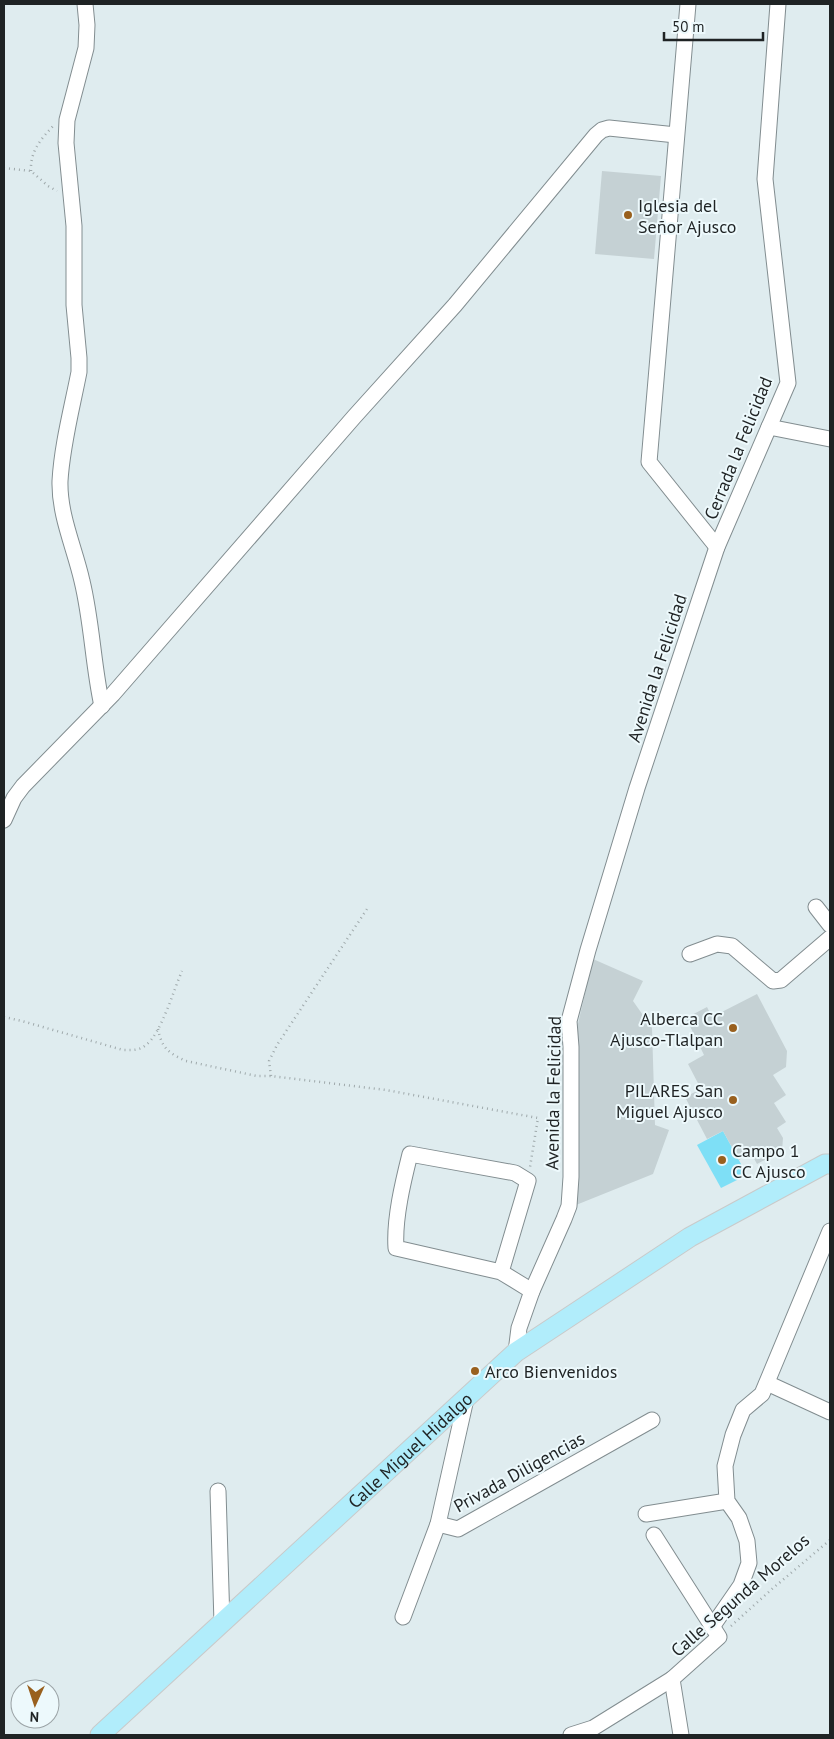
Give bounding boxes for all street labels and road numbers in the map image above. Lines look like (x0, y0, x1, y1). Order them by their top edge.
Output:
street label: Cerrada la Felicidad (699, 373, 777, 523)
street label: Avenida la Felicidad (622, 591, 692, 745)
street label: Avenida la Felicidad (540, 1016, 566, 1170)
street label: Calle Miguel Hidalgo (343, 1387, 477, 1513)
street label: Privada Diligencias (449, 1427, 589, 1517)
street label: Calle Segunda Morelos (666, 1529, 814, 1661)

